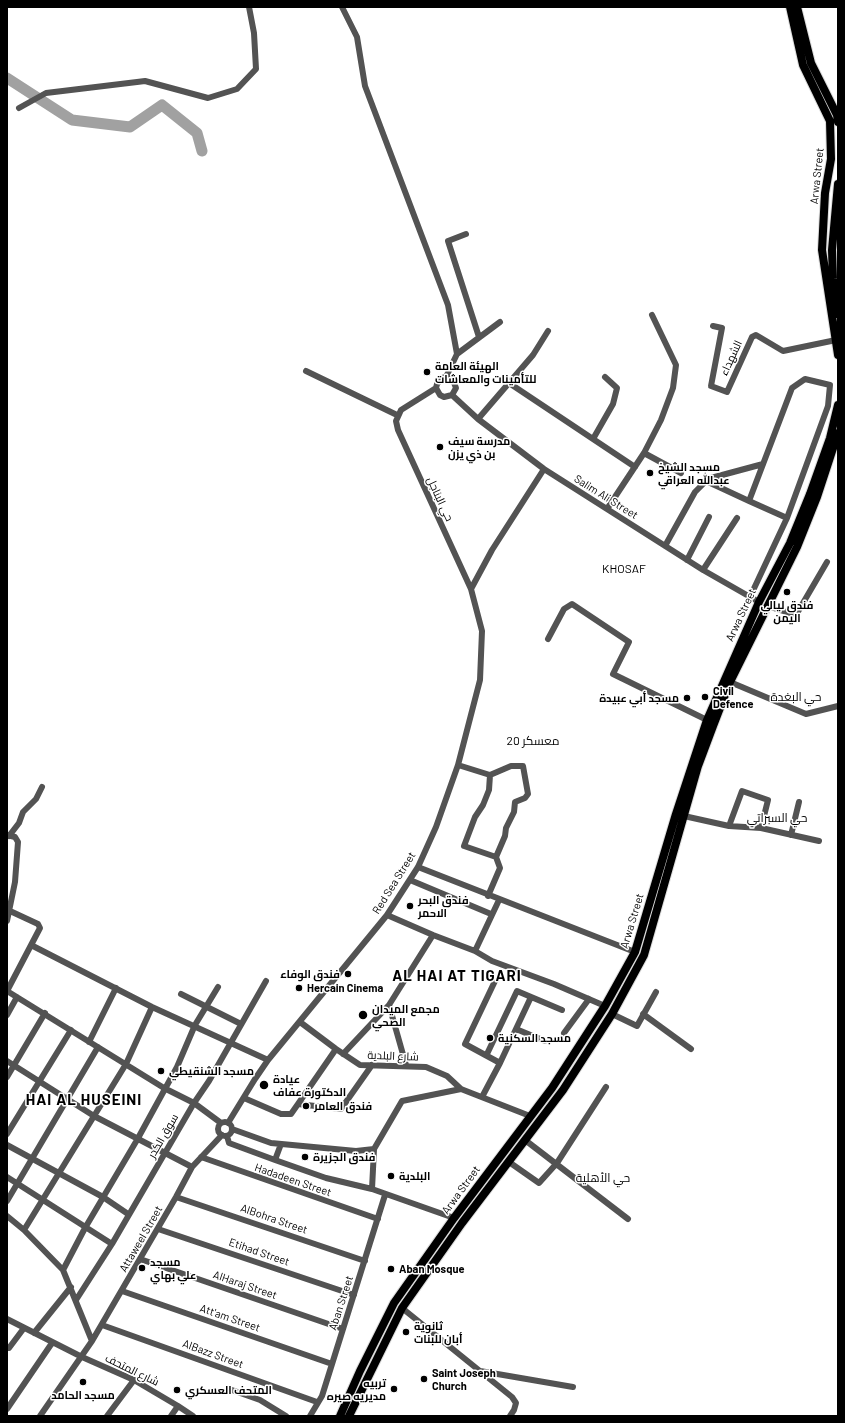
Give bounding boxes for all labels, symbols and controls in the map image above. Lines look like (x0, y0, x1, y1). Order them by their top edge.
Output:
street label: Arwa Street (807, 147, 827, 205)
street label: الشهداء (717, 338, 745, 378)
place label: الهيئة العامة للتأمينات والمعاشات (435, 359, 536, 385)
marker: الهيئة العامة للتأمينات والمعاشات (422, 367, 432, 377)
place label: مدرسة سيف بن ذي يزن (448, 434, 510, 460)
marker: مدرسة سيف بن ذي يزن (435, 442, 445, 452)
place label: مسجد الشيخ عبدالله العراقي (658, 460, 730, 486)
marker: مسجد الشيخ عبدالله العراقي (645, 468, 655, 478)
street label: Salim Ali Street (572, 472, 640, 522)
street label: حي البناجل (424, 475, 456, 523)
district label: KHOSAF (599, 562, 649, 576)
street label: Arwa Street (723, 587, 759, 643)
marker: فندق ليالي اليمن (782, 587, 792, 597)
place label: فندق ليالي اليمن (761, 598, 813, 624)
place label: Civil Defence (713, 684, 753, 710)
district label: حي البغدة (771, 690, 821, 704)
place label: مسجد أبي عبيدة (599, 691, 679, 705)
marker: Civil Defence (700, 692, 710, 702)
marker: مسجد أبي عبيدة (682, 693, 692, 703)
district label: معسكر 20 (507, 734, 559, 748)
district label: حي السبراتي (747, 811, 807, 825)
street label: Red Sea Street (370, 849, 418, 917)
street label: Arwa Street (617, 892, 647, 950)
place label: فندق البحر الاحمر (418, 893, 469, 919)
marker: فندق البحر الاحمر (405, 901, 415, 911)
place label: فندق الوفاء (280, 967, 340, 981)
district label: AL HAI AT TIGARI (392, 967, 522, 985)
marker: فندق الوفاء (343, 969, 353, 979)
place label: Hercain Cinema (307, 981, 383, 995)
marker: Hercain Cinema (294, 983, 304, 993)
place label: مجمع الميدان الصحي (372, 1002, 440, 1028)
marker: مجمع الميدان الصحي (357, 1009, 369, 1021)
place label: مسجد السكنية (498, 1031, 571, 1045)
marker: مسجد السكنية (485, 1033, 495, 1043)
street label: شارع البلدية (367, 1049, 419, 1063)
place label: مسجد الشنقيطي (169, 1064, 254, 1078)
marker: مسجد الشنقيطي (156, 1066, 166, 1076)
place label: عيادة الدكتورة عفاف (273, 1072, 346, 1098)
marker: عيادة الدكتورة عفاف (258, 1079, 270, 1091)
district label: HAI AL HUSEINI (26, 1091, 142, 1109)
place label: فندق العامر (314, 1099, 372, 1113)
marker: فندق العامر (301, 1101, 311, 1111)
street label: سوق الكدر (145, 1111, 181, 1161)
place label: فندق الجزيرة (313, 1150, 375, 1164)
marker: فندق الجزيرة (300, 1152, 310, 1162)
street label: Hadadeen Street (253, 1161, 333, 1199)
street label: Arwa Street (439, 1163, 483, 1217)
place label: البلدية (399, 1169, 430, 1183)
marker: البلدية (386, 1171, 396, 1181)
district label: حي الأهلية (576, 1171, 630, 1185)
street label: AlBohra Street (239, 1201, 309, 1237)
street label: Attaweel Street (117, 1204, 165, 1274)
street label: Etihad Street (227, 1235, 291, 1269)
place label: مسجد علي بهاي (150, 1255, 196, 1281)
place label: Aban Mosque (399, 1262, 464, 1276)
marker: مسجد علي بهاي (137, 1263, 147, 1273)
marker: Aban Mosque (386, 1264, 396, 1274)
street label: AlHaraj Street (211, 1268, 279, 1302)
street label: Aban Street (326, 1274, 356, 1332)
street label: Att'am Street (198, 1302, 262, 1334)
place label: ثانوية أبان للبنات (414, 1319, 462, 1345)
marker: ثانوية أبان للبنات (401, 1327, 411, 1337)
street label: AlBazz Street (181, 1337, 245, 1371)
street label: شارع المتحف (103, 1351, 161, 1389)
place label: Saint Joseph Church (432, 1366, 496, 1392)
marker: Saint Joseph Church (419, 1374, 429, 1384)
place label: تربيه مديريه صيره (327, 1376, 386, 1402)
marker: مسجد الحامد (78, 1377, 88, 1387)
place label: المتحف العسكري (185, 1383, 272, 1397)
marker: تربيه مديريه صيره (389, 1384, 399, 1394)
marker: المتحف العسكري (172, 1385, 182, 1395)
place label: مسجد الحامد (51, 1388, 115, 1402)

